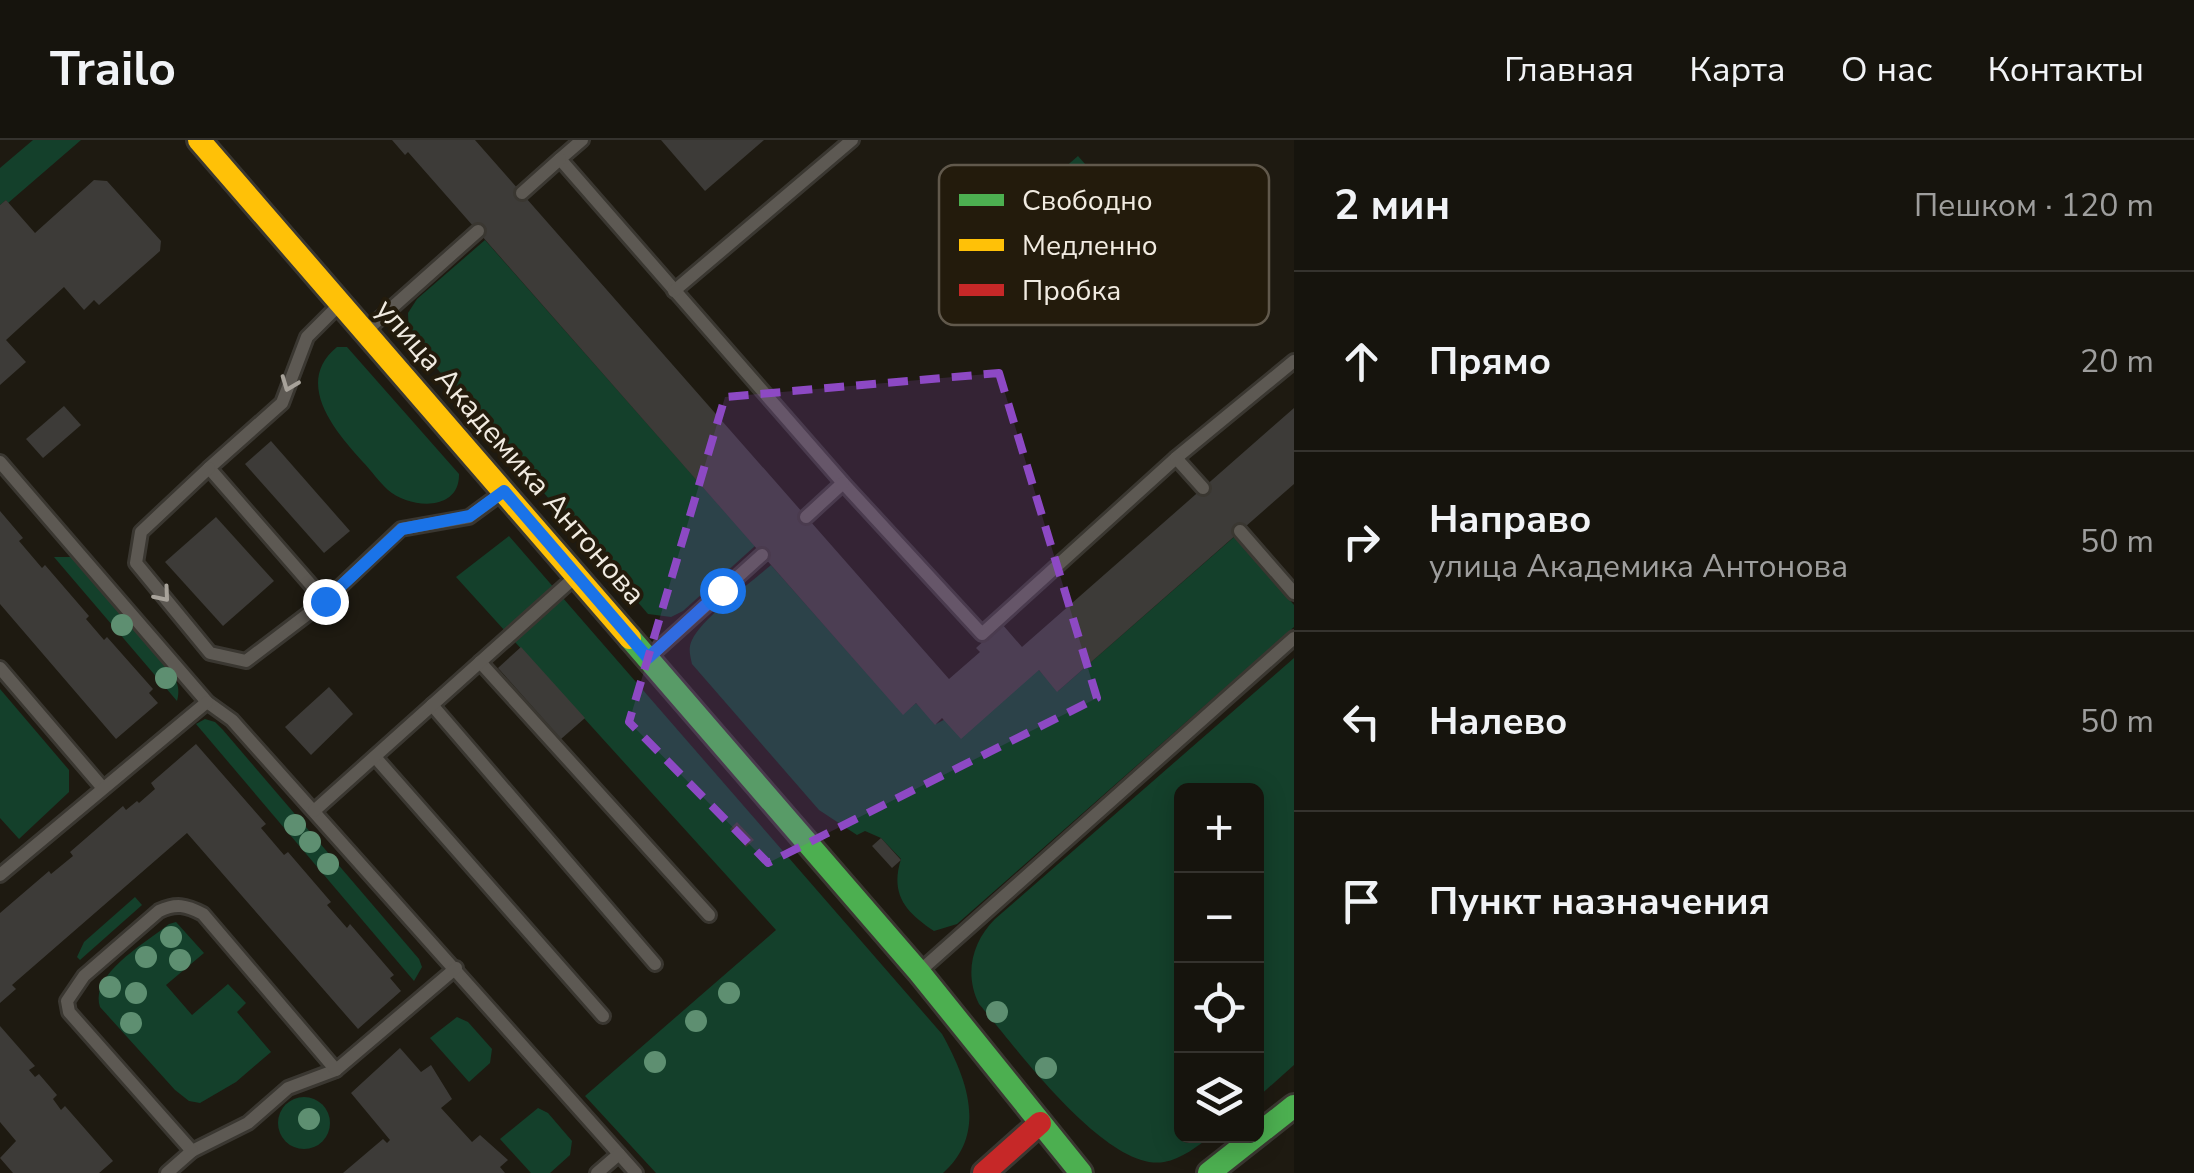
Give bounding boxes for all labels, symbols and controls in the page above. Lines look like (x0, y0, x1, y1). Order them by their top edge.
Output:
text: Trailo (50, 36, 176, 102)
text: Главная (1504, 46, 1634, 93)
text: Карта (1689, 46, 1786, 93)
text: О нас (1841, 46, 1933, 93)
text: Контакты (1988, 46, 2144, 93)
legend (939, 165, 1269, 325)
text: 2 мин (1334, 177, 1450, 234)
text: Свободно (1022, 182, 1153, 220)
text: Пешком · 120 m (1914, 184, 2154, 227)
text: Медленно (1022, 227, 1158, 265)
text: Пробка (1022, 272, 1121, 310)
street label: улица Академика Антонова (366, 290, 654, 614)
icon: ahead (1334, 334, 1389, 389)
text: Прямо (1429, 336, 1551, 387)
text: 20 m (2080, 340, 2154, 383)
one-way arrow (281, 374, 301, 391)
text: Направо (1429, 494, 1591, 545)
icon: right (1334, 514, 1389, 569)
text: 50 m (2080, 520, 2154, 563)
text: улица Академика Антонова (1429, 545, 1848, 588)
route start (700, 568, 746, 614)
route end (303, 579, 349, 625)
one-way arrow (151, 584, 169, 602)
icon: left (1334, 694, 1389, 749)
text: Налево (1429, 696, 1568, 747)
text: 50 m (2080, 700, 2154, 743)
map controls (1174, 783, 1264, 1143)
button: + (1174, 783, 1264, 873)
button: − (1174, 873, 1264, 963)
icon: arrive (1334, 874, 1389, 929)
text: Пункт назначения (1429, 876, 1770, 927)
button: locate (1174, 963, 1264, 1053)
button: layers (1174, 1053, 1264, 1143)

